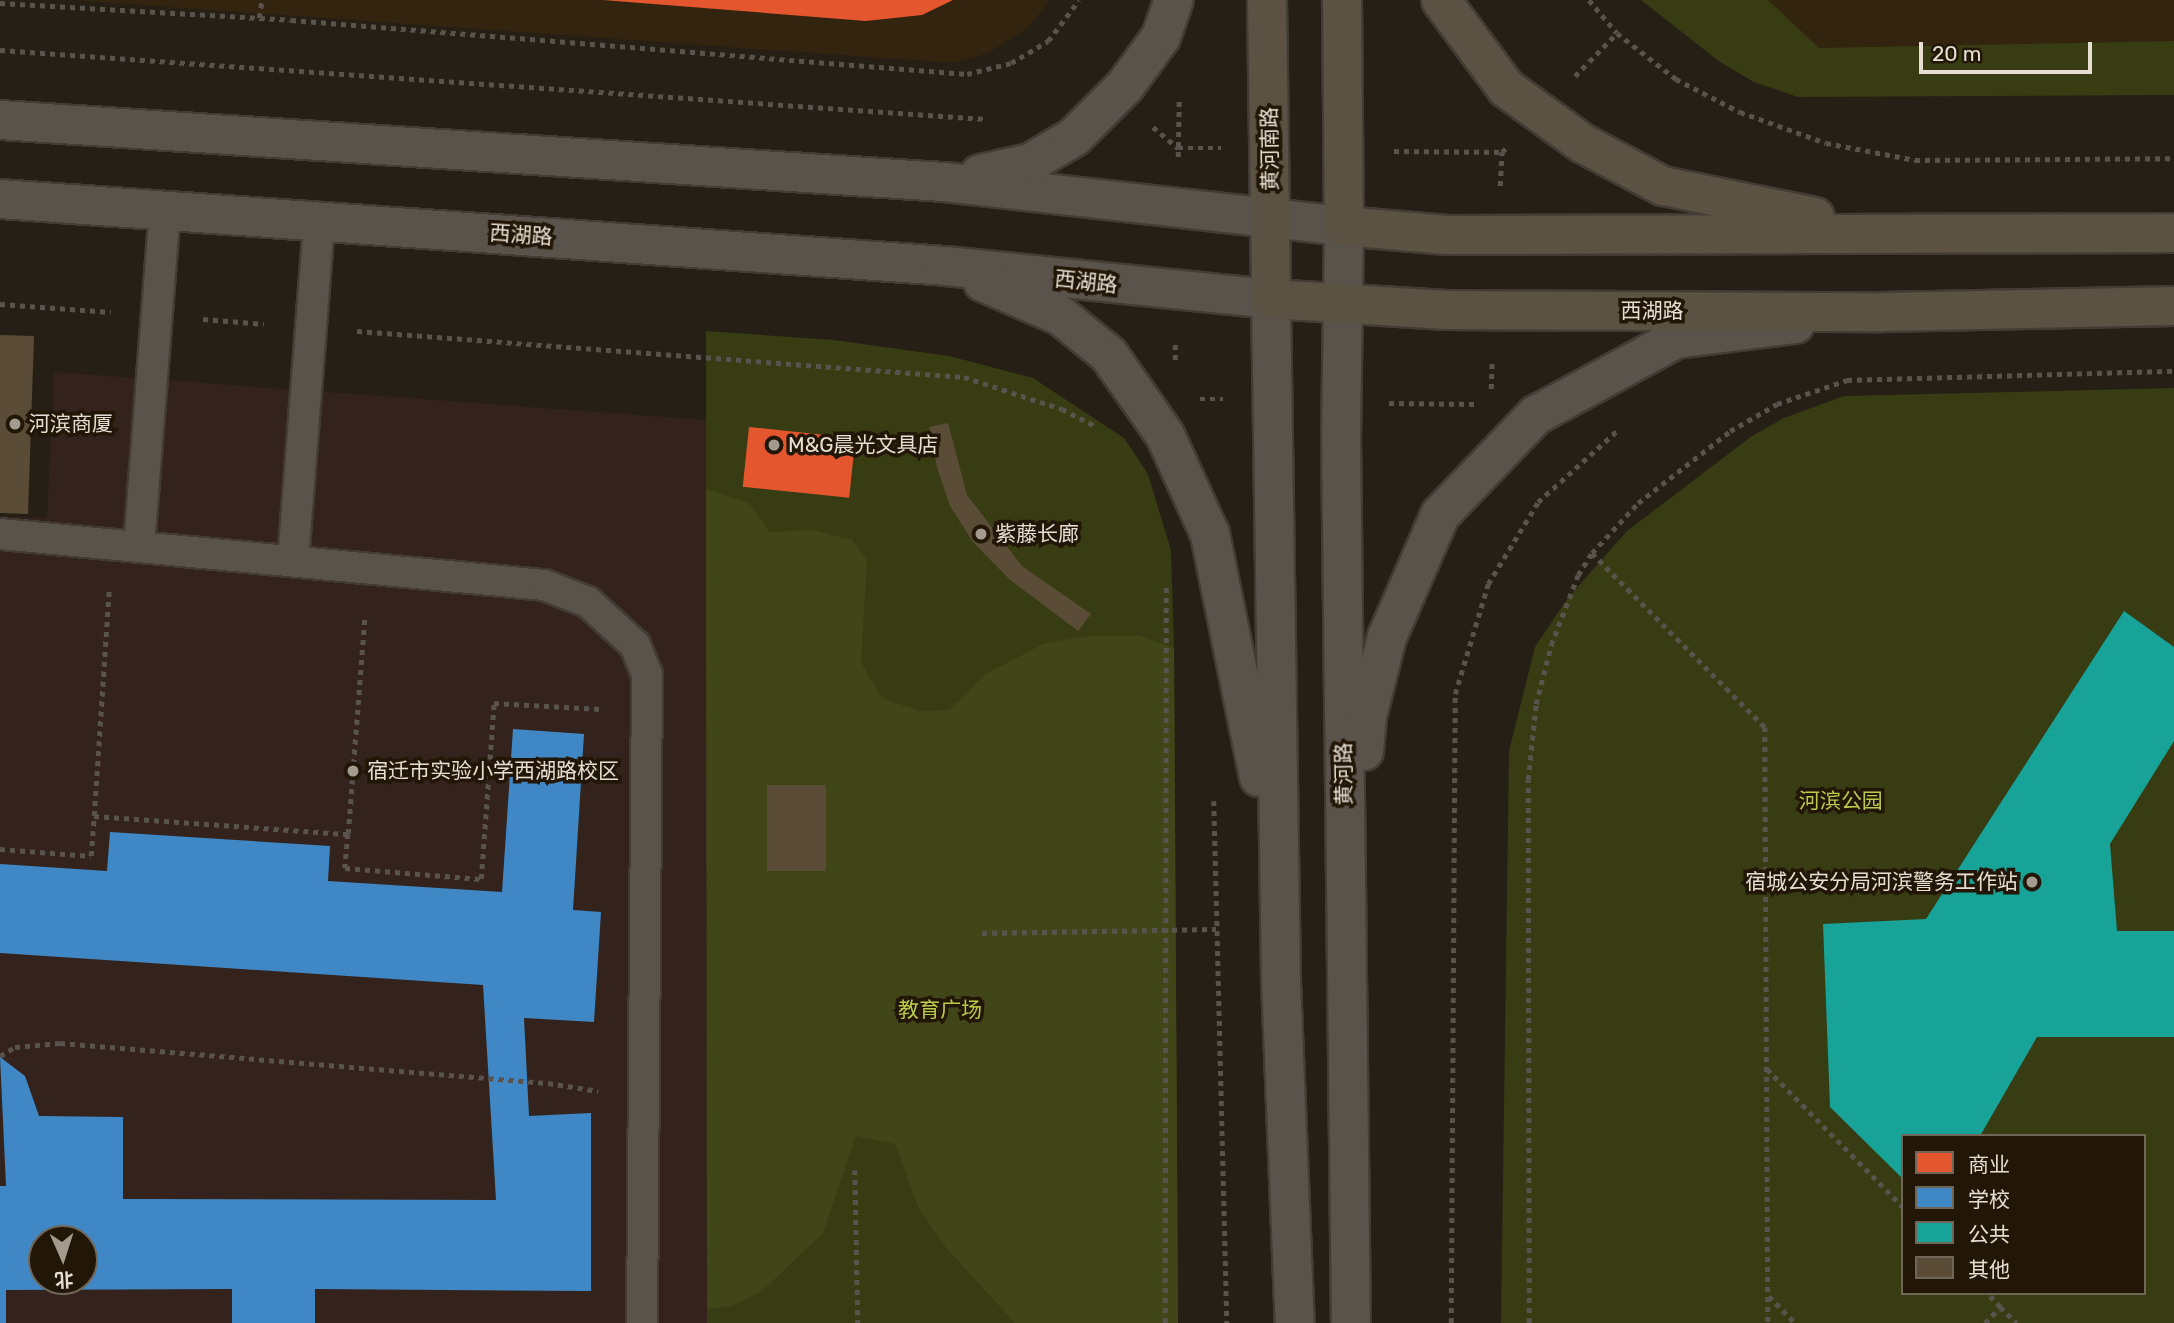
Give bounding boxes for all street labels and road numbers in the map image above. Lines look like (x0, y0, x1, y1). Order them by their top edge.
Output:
street label: 黄河南路 (1257, 107, 1283, 191)
street label: 西湖路 (489, 220, 553, 250)
street label: 西湖路 (1053, 266, 1119, 298)
street label: 西湖路 (1621, 298, 1683, 324)
street label: 黄河路 (1331, 742, 1357, 806)

